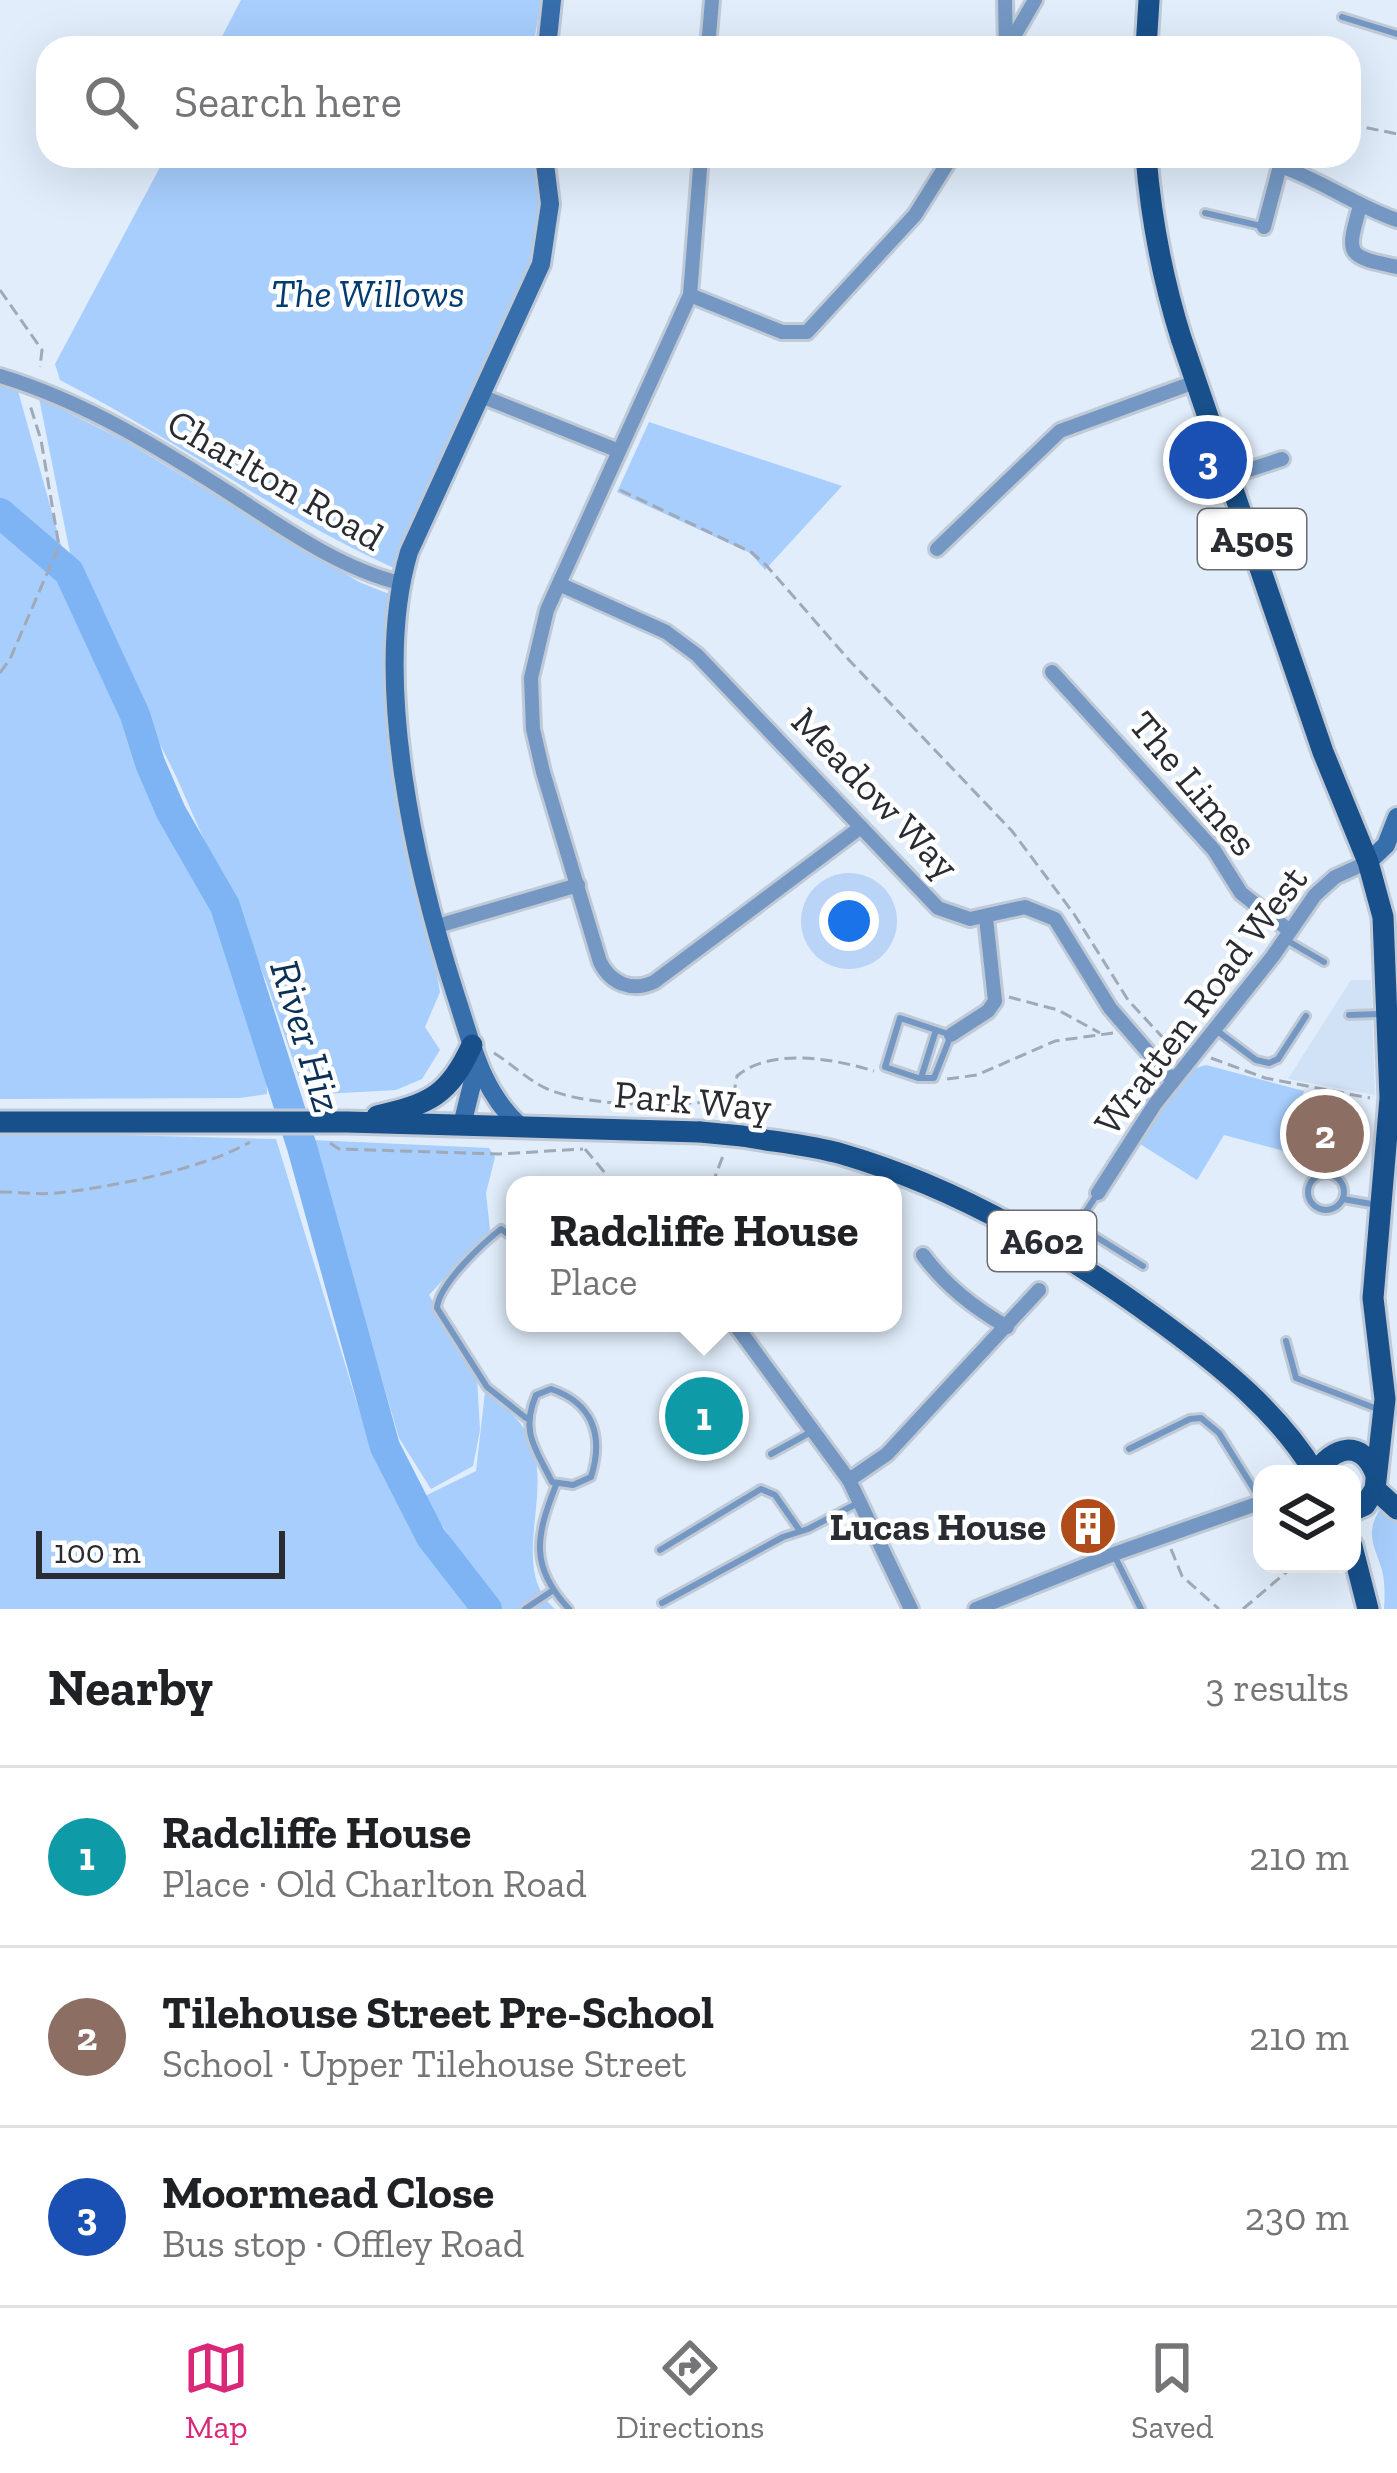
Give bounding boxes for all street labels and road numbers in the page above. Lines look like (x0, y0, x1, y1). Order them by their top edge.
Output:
street label: Charlton Road (159, 399, 392, 560)
road number: A505 (1198, 509, 1306, 569)
street label: Meadow Way (782, 698, 969, 889)
street label: The Limes (1120, 701, 1268, 865)
street label: Wratten Road West (1084, 856, 1317, 1144)
street label: Park Way (612, 1070, 774, 1131)
road number: A602 (988, 1211, 1096, 1271)

